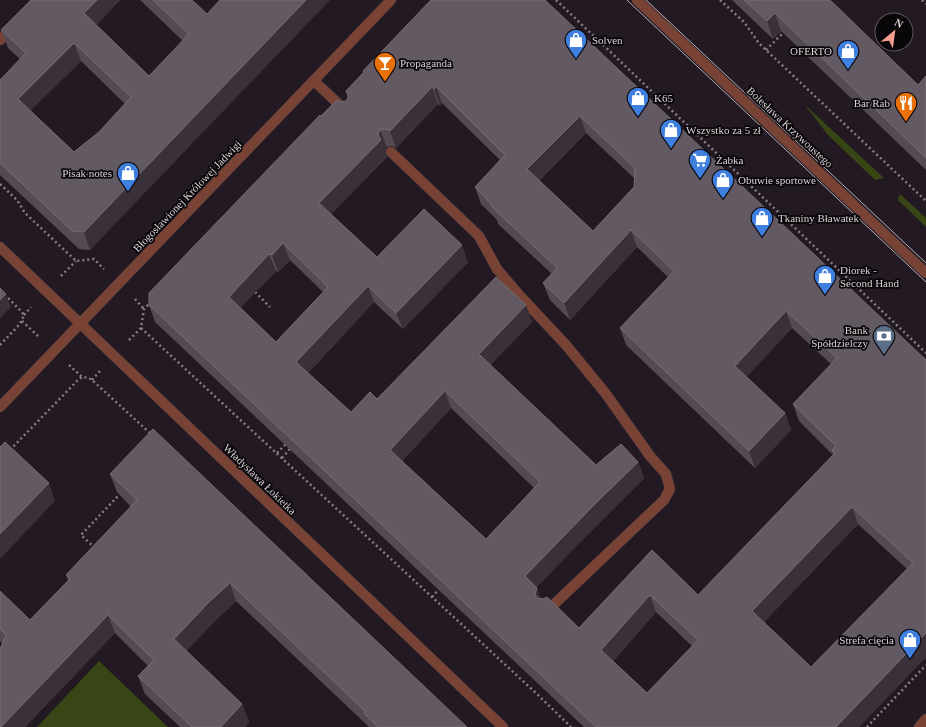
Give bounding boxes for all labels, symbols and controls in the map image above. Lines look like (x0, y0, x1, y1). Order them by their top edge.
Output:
north arrow (874, 12, 914, 52)
text: N (892, 16, 905, 30)
shop icon: Solven (563, 27, 589, 60)
place label: Solven (592, 34, 623, 46)
shop icon: OFERTO (835, 38, 861, 71)
place label: OFERTO (790, 45, 832, 57)
bar icon: Propaganda (372, 50, 398, 83)
place label: Propaganda (400, 57, 452, 69)
street label: Bolesława Krzywoustego (745, 84, 836, 170)
shop icon: K65 (625, 85, 651, 118)
restaurant icon: Bar Rab (893, 90, 919, 123)
place label: K65 (654, 92, 673, 104)
place label: Bar Rab (854, 97, 890, 109)
shop icon: Wszystko za 5 zł (658, 117, 684, 150)
place label: Wszystko za 5 zł (686, 124, 761, 136)
street label: Błogosławionej Królowej Jadwigi (130, 138, 244, 254)
supermarket icon: Żabka (687, 147, 713, 180)
place label: Żabka (716, 154, 744, 166)
shop icon: Pisak notes (115, 160, 141, 193)
place label: Pisak notes (62, 167, 112, 179)
shop icon: Obuwie sportowe (710, 167, 736, 200)
place label: Obuwie sportowe (738, 174, 816, 186)
shop icon: Tkaniny Bławatek (749, 205, 775, 238)
place label: Tkaniny Bławatek (778, 212, 859, 224)
shop icon: Diorek - Second Hand (812, 263, 838, 296)
place label: Diorek - Second Hand (840, 264, 899, 289)
bank icon: Bank Spółdzielczy (871, 323, 897, 356)
place label: Bank Spółdzielczy (811, 324, 868, 349)
street label: Władysława Łokietka (221, 441, 299, 517)
shop icon: Strefa cięcia (897, 627, 923, 660)
place label: Strefa cięcia (839, 634, 894, 646)

